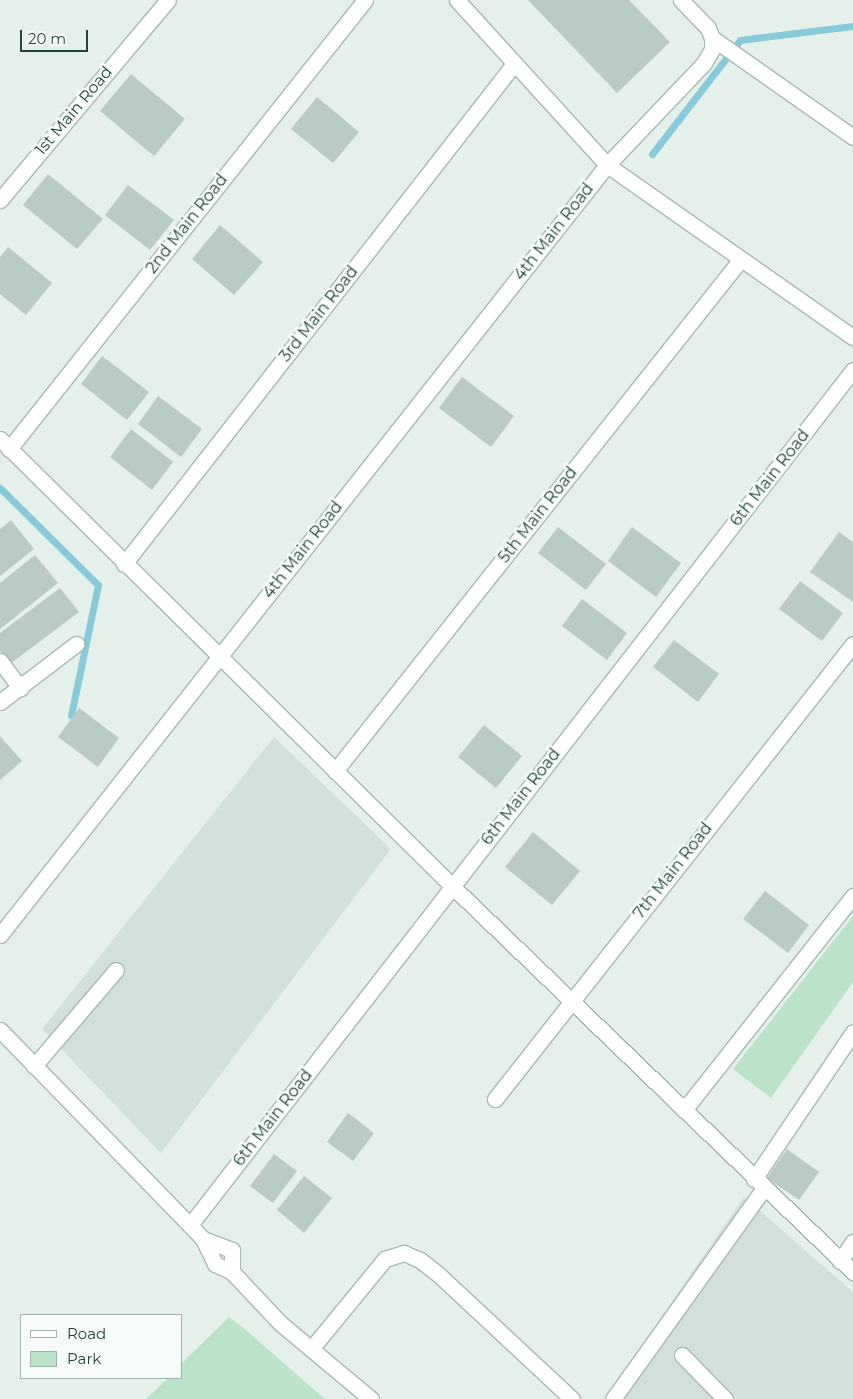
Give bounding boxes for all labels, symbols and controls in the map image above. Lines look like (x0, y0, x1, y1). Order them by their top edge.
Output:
scale bar (22, 20, 90, 52)
text: 20 m (28, 29, 66, 48)
street label: 1st Main Road (31, 63, 117, 159)
street label: 2nd Main Road (142, 170, 232, 278)
street label: 4th Main Road (510, 180, 598, 284)
street label: 3rd Main Road (276, 262, 362, 366)
street label: 6th Main Road (726, 426, 814, 530)
street label: 5th Main Road (495, 463, 581, 567)
street label: 4th Main Road (259, 498, 347, 602)
street label: 6th Main Road (477, 745, 565, 849)
street label: 7th Main Road (630, 819, 716, 923)
street label: 6th Main Road (229, 1066, 317, 1170)
legend (20, 1314, 182, 1379)
text: Road (67, 1324, 106, 1343)
text: Park (67, 1349, 101, 1368)

